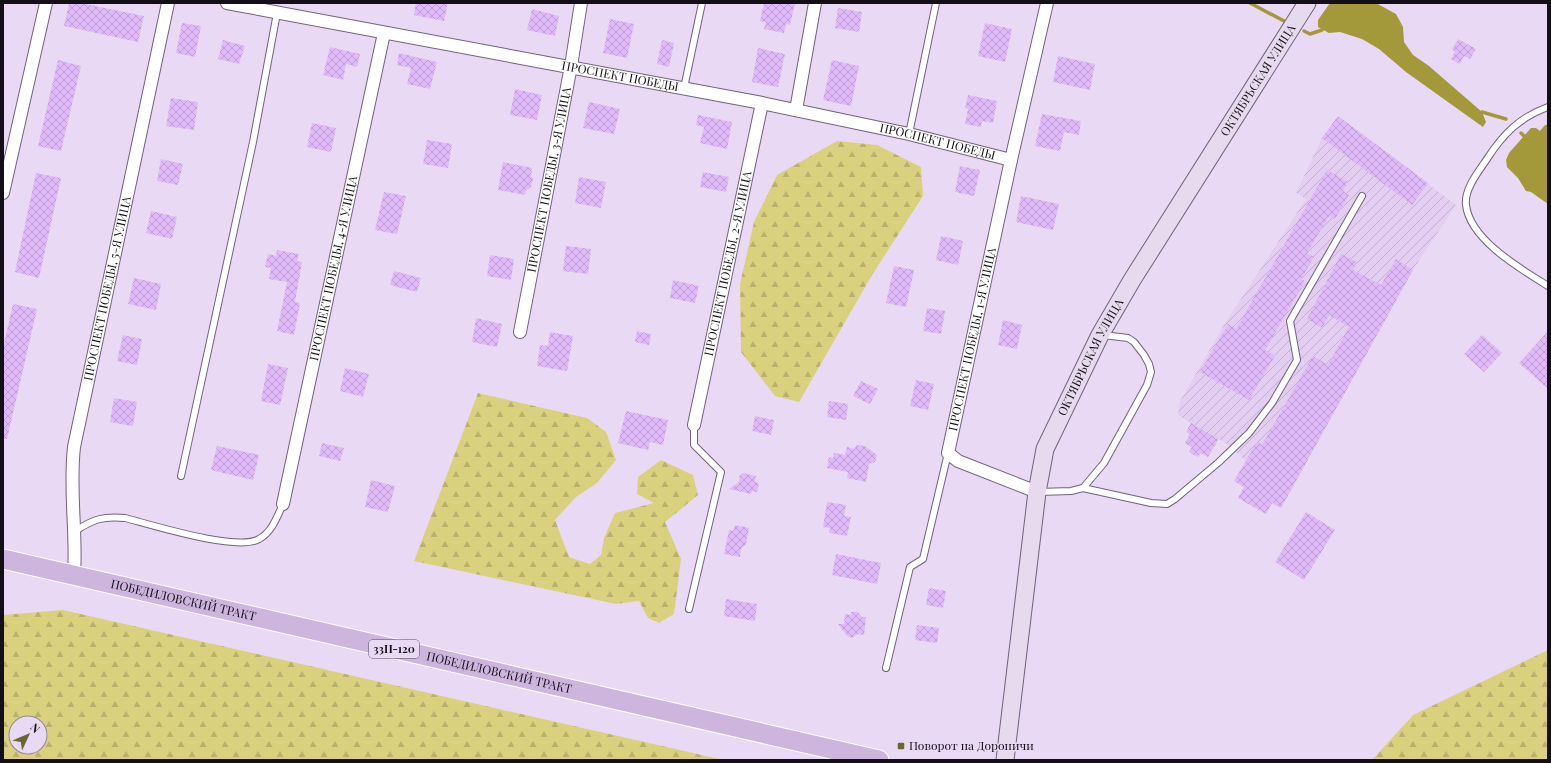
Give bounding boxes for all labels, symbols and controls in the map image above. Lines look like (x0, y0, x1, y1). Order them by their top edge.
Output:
street label: ОКТЯБРЬСКАЯ УЛИЦА (1216, 20, 1299, 139)
street label: ПРОСПЕКТ ПОБЕДЫ (561, 57, 681, 94)
street label: ПРОСПЕКТ ПОБЕДЫ, 3-Я УЛИЦА (523, 85, 574, 274)
street label: ПРОСПЕКТ ПОБЕДЫ (878, 119, 998, 163)
street label: ПРОСПЕКТ ПОБЕДЫ, 2-Я УЛИЦА (700, 169, 755, 357)
street label: ПРОСПЕКТ ПОБЕДЫ, 4-Я УЛИЦА (305, 174, 360, 362)
street label: ПРОСПЕКТ ПОБЕДЫ, 5-Я УЛИЦА (79, 194, 134, 382)
street label: ПРОСПЕКТ ПОБЕДЫ, 1-Я УЛИЦА (944, 245, 999, 432)
street label: ОКТЯБРЬСКАЯ УЛИЦА (1053, 295, 1127, 418)
street label: ПОБЕДИЛОВСКИЙ ТРАКТ (109, 575, 258, 624)
road number: 33Н-120 (369, 640, 419, 658)
street label: ПОБЕДИЛОВСКИЙ ТРАКТ (425, 647, 574, 696)
north arrow (8, 715, 48, 755)
text: N (27, 720, 44, 736)
place label: Поворот на Дороничи (909, 737, 1034, 753)
marker: Поворот на Дороничи (896, 741, 906, 751)

